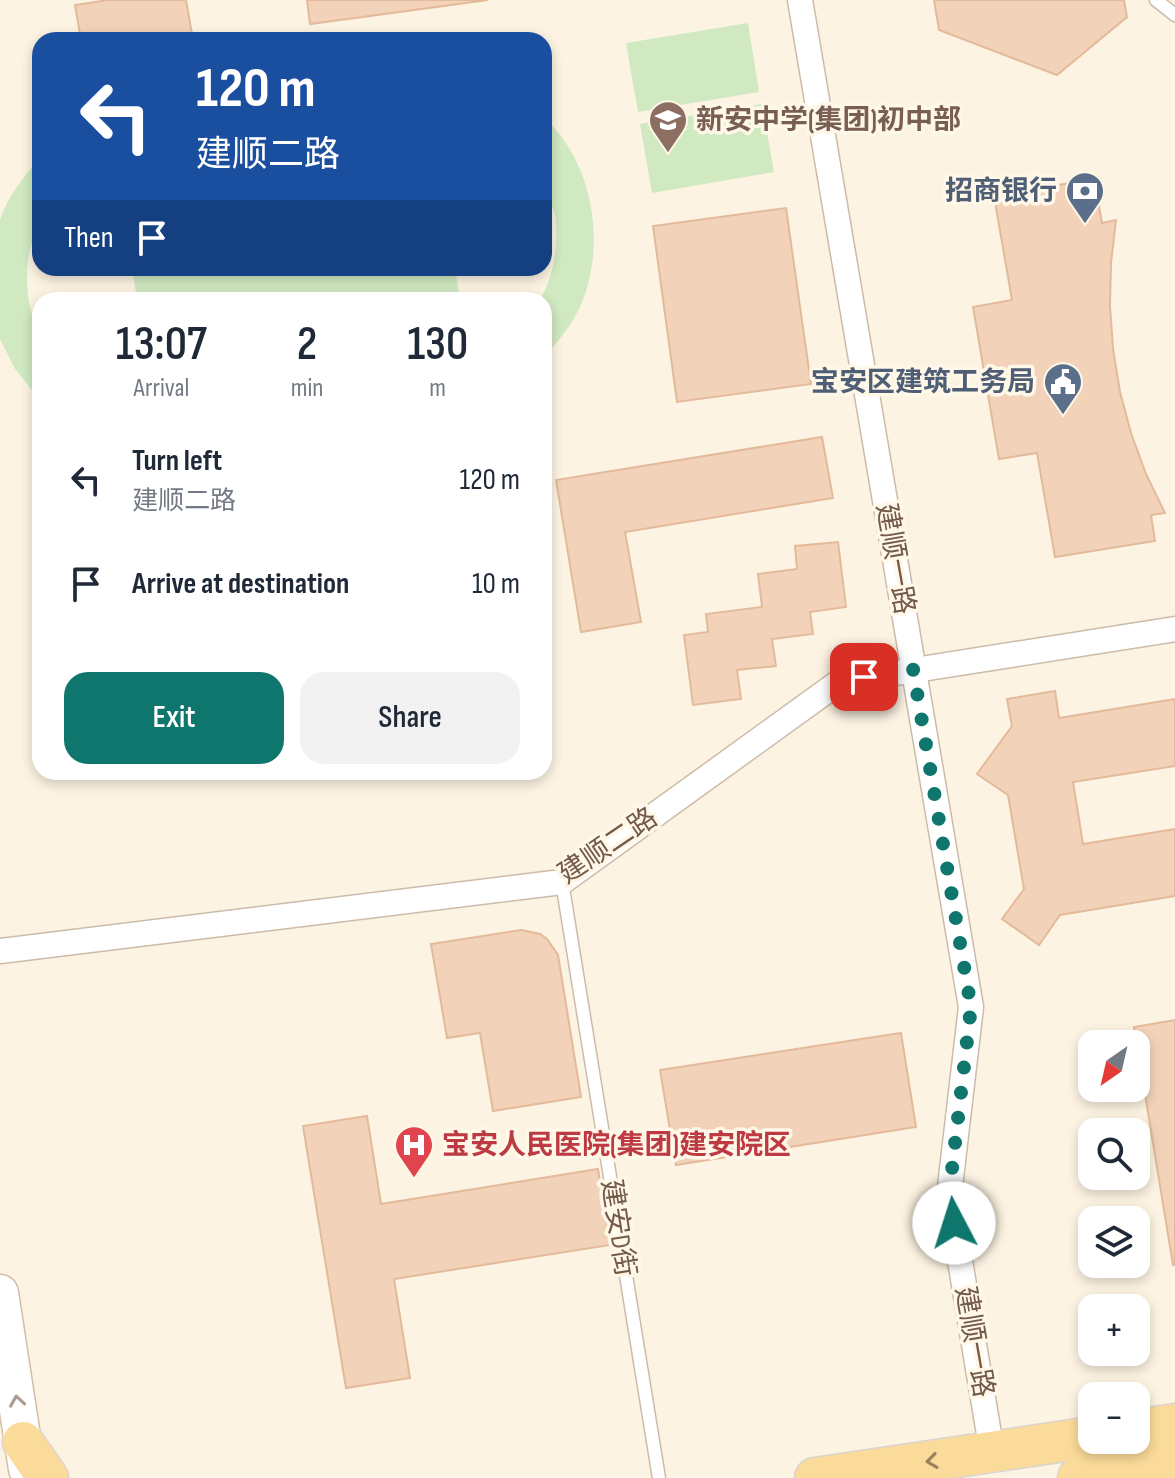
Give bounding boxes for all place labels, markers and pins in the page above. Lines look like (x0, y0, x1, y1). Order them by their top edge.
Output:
school or university icon: 新安中学(集团)初中部 (647, 99, 689, 154)
place label: 新安中学(集团)初中部 (696, 104, 961, 137)
bank icon: 招商银行 (1064, 170, 1106, 225)
place label: 招商银行 (945, 175, 1057, 208)
public building icon: 宝安区建筑工务局 (1042, 361, 1084, 416)
place label: 宝安区建筑工务局 (811, 366, 1035, 399)
pin (830, 643, 898, 711)
hospital icon: 宝安人民医院(集团)建安院区 (393, 1124, 435, 1179)
place label: 宝安人民医院(集团)建安院区 (442, 1129, 791, 1162)

